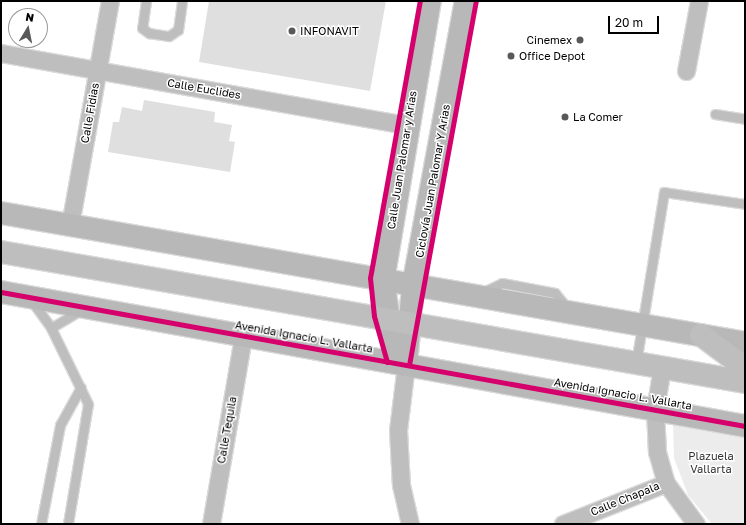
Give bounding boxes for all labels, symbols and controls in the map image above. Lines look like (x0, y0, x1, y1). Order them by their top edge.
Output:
north arrow (8, 8, 48, 48)
scale bar (610, 8, 661, 34)
text: N (25, 10, 35, 24)
text: 20 m (615, 15, 643, 30)
place label: INFONAVIT (300, 24, 359, 38)
marker: INFONAVIT (287, 26, 297, 36)
place label: Cinemex (526, 33, 572, 47)
marker: Cinemex (575, 35, 585, 45)
place label: Office Depot (519, 49, 585, 63)
marker: Office Depot (506, 51, 516, 61)
street label: Calle Euclides (166, 76, 242, 102)
street label: Calle Fidias (78, 82, 102, 144)
street label: Calle Juan Palomar y Arias (385, 90, 419, 230)
street label: Ciclovía Juan Palomar Y Arias (413, 103, 453, 259)
place label: La Comer (573, 110, 623, 124)
marker: La Comer (560, 112, 570, 122)
street label: Avenida Ignacio L. Vallarta (234, 318, 374, 356)
street label: Avenida Ignacio L. Vallarta (553, 375, 693, 413)
street label: Calle Tequila (215, 395, 239, 465)
park label: Plazuela Vallarta (688, 450, 734, 476)
street label: Calle Chapala (589, 479, 661, 519)

